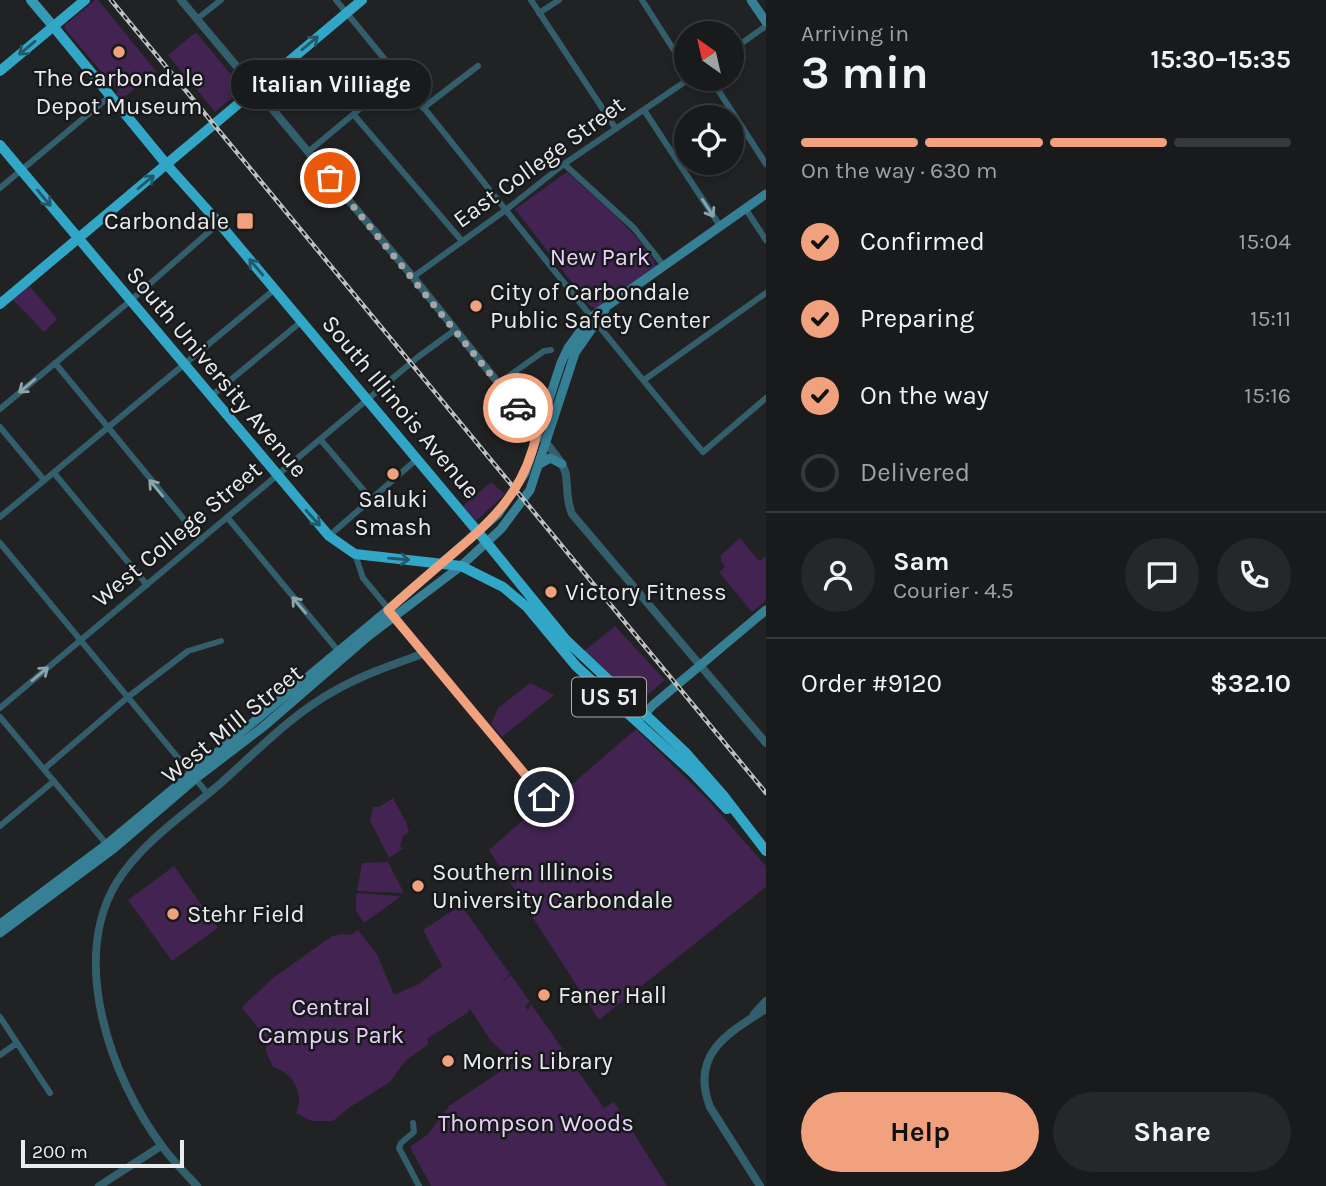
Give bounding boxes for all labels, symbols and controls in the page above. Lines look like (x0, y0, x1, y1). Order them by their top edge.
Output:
text: Arriving in (801, 20, 909, 47)
north arrow (674, 21, 744, 91)
map controls (674, 21, 744, 175)
one-way arrow (301, 35, 319, 51)
one-way arrow (18, 40, 36, 56)
marker: The Carbondale Depot Museum (111, 44, 127, 60)
text: 15:30–15:35 (1151, 44, 1291, 75)
text: 3 min (801, 46, 929, 100)
callout: Italian Villiage (230, 59, 430, 108)
place label: The Carbondale Depot Museum (34, 64, 204, 120)
text: Italian Villiage (251, 71, 411, 98)
street label: East College Street (448, 90, 630, 234)
button: locate (674, 105, 744, 175)
pin (300, 148, 360, 208)
text: On the way · 630 m (801, 157, 997, 184)
icon: bag (311, 159, 349, 197)
one-way arrow (137, 174, 155, 190)
one-way arrow (36, 188, 52, 206)
one-way arrow (701, 198, 715, 218)
place label: Carbondale (104, 207, 229, 235)
marker: Carbondale (235, 211, 255, 231)
icon: check (801, 223, 839, 261)
text: Confirmed (860, 226, 985, 257)
text: 15:04 (1239, 228, 1291, 255)
park label: New Park (550, 243, 650, 271)
one-way arrow (249, 259, 264, 277)
street label: South University Avenue (121, 261, 313, 483)
place label: City of Carbondale Public Safety Center (490, 278, 710, 334)
marker: City of Carbondale Public Safety Center (468, 298, 484, 314)
icon: check (801, 300, 839, 338)
text: Preparing (860, 303, 974, 334)
text: 15:11 (1250, 305, 1291, 332)
street label: South Illinois Avenue (316, 310, 486, 504)
courier (483, 373, 553, 443)
icon: check (801, 377, 839, 415)
one-way arrow (19, 378, 37, 394)
text: On the way (860, 380, 989, 411)
text: 15:16 (1244, 382, 1291, 409)
icon: car (499, 389, 537, 427)
street label: West College Street (87, 455, 267, 613)
text: Delivered (860, 457, 970, 488)
marker: Saluki Smash (385, 466, 401, 482)
one-way arrow (148, 479, 164, 497)
place label: Saluki Smash (354, 485, 432, 541)
one-way arrow (305, 509, 321, 527)
button: person (801, 538, 875, 612)
button: chat (1125, 538, 1199, 612)
button: phone (1217, 538, 1291, 612)
text: Sam (893, 546, 949, 577)
one-way arrow (387, 553, 409, 566)
text: Courier · 4.5 (893, 577, 1014, 604)
place label: Victory Fitness (565, 578, 727, 606)
marker: Victory Fitness (543, 584, 559, 600)
one-way arrow (291, 596, 307, 614)
street label: West Mill Street (156, 659, 308, 789)
one-way arrow (31, 666, 49, 682)
text: Order #9120 (801, 668, 942, 699)
text: $32.10 (1210, 668, 1291, 699)
road number: US 51 (572, 678, 646, 716)
pin (514, 767, 574, 827)
icon: home (525, 778, 563, 816)
place label: Southern Illinois University Carbondale (432, 858, 673, 914)
marker: Southern Illinois University Carbondale (410, 878, 426, 894)
place label: Stehr Field (187, 900, 305, 928)
marker: Stehr Field (165, 906, 181, 922)
place label: Faner Hall (558, 981, 667, 1009)
marker: Faner Hall (536, 987, 552, 1003)
park label: Central Campus Park (258, 993, 404, 1049)
place label: Morris Library (462, 1047, 613, 1075)
marker: Morris Library (440, 1053, 456, 1069)
button: Help (801, 1092, 1039, 1172)
button: Share (1053, 1092, 1291, 1172)
park label: Thompson Woods (438, 1109, 634, 1137)
scale bar (21, 1137, 184, 1169)
text: 200 m (32, 1141, 88, 1163)

